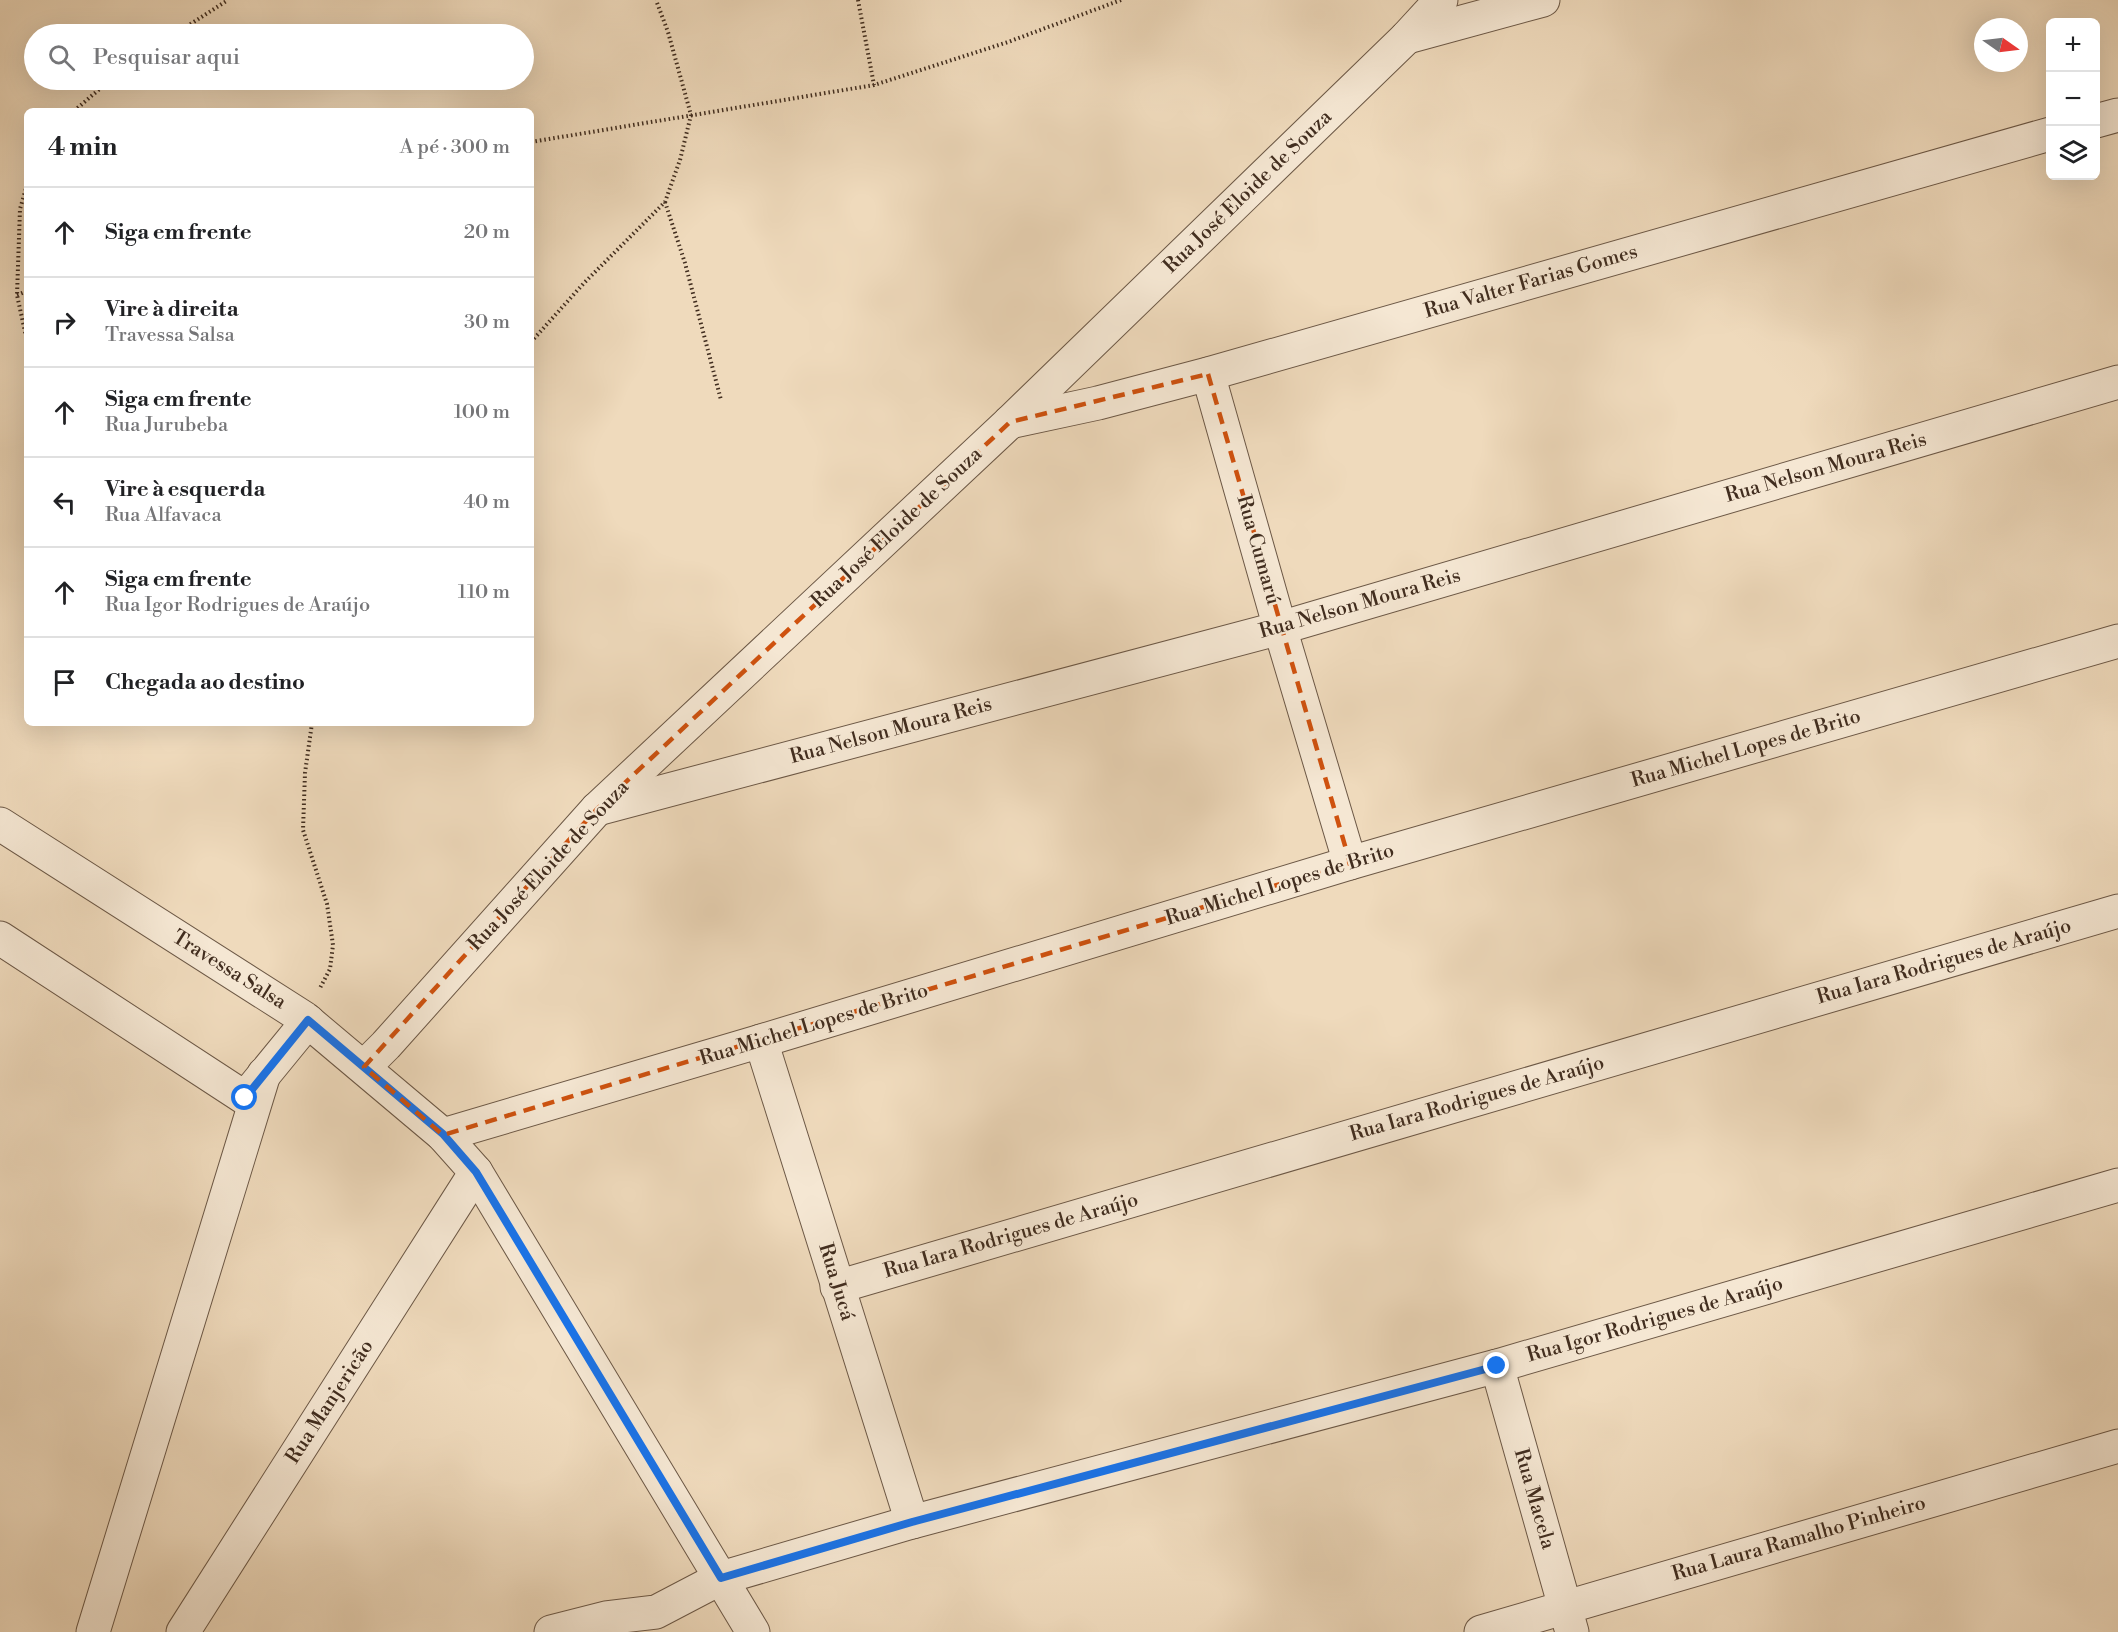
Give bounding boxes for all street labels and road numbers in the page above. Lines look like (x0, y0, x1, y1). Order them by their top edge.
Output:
street label: Rua José Eloide de Souza (1158, 104, 1338, 279)
street label: Rua Valter Farias Gomes (1421, 240, 1641, 324)
street label: Rua Nelson Moura Reis (1722, 427, 1930, 509)
street label: Rua José Eloide de Souza (806, 442, 988, 614)
street label: Rua Cumarú (1230, 492, 1286, 608)
street label: Rua Nelson Moura Reis (1256, 563, 1464, 645)
street label: Rua Nelson Moura Reis (787, 692, 995, 770)
street label: Rua Michel Lopes de Brito (1628, 704, 1864, 794)
street label: Rua José Eloide de Souza (463, 775, 635, 957)
street label: Rua Michel Lopes de Brito (1163, 838, 1397, 932)
street label: Rua Iara Rodrigues de Araújo (1814, 914, 2074, 1010)
street label: Travessa Salsa (167, 925, 291, 1015)
street label: Rua Michel Lopes de Brito (697, 978, 931, 1072)
street label: Rua Iara Rodrigues de Araújo (1347, 1051, 1607, 1147)
street label: Rua Iara Rodrigues de Araújo (881, 1188, 1141, 1284)
street label: Rua Jucá (812, 1240, 860, 1325)
street label: Rua Igor Rodrigues de Araújo (1524, 1271, 1786, 1369)
street label: Rua Manjericão (281, 1335, 379, 1469)
street label: Rua Macela (1508, 1446, 1561, 1553)
street label: Rua Laura Ramalho Pinheiro (1669, 1491, 1929, 1587)

